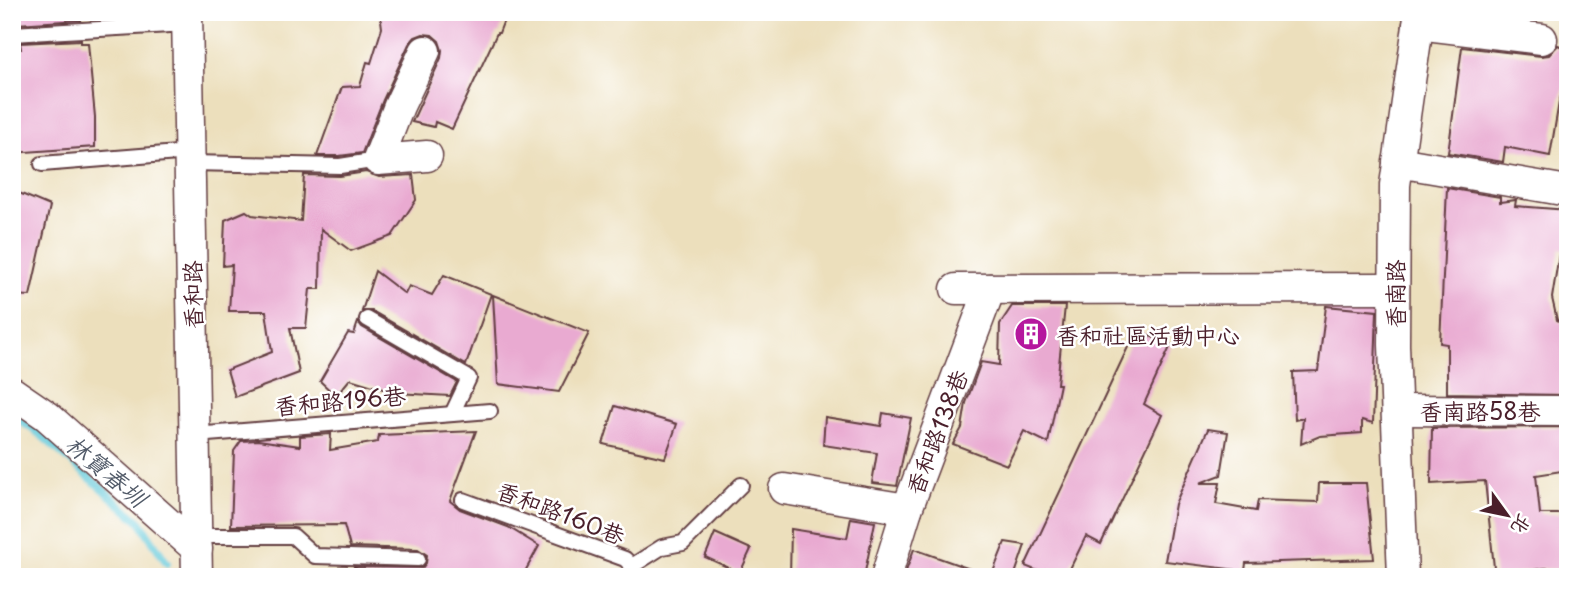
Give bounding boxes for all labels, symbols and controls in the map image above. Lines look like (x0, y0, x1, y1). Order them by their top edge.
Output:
street label: 香和路 (174, 260, 210, 330)
street label: 香南路 (1377, 260, 1412, 329)
building icon: 香和社區活動中心 (1012, 315, 1050, 353)
place label: 香和社區活動中心 (1056, 317, 1240, 352)
street label: 香和路138巷 (896, 363, 976, 500)
street label: 香和路196巷 (273, 377, 408, 423)
street label: 香南路58巷 (1419, 393, 1542, 428)
water label: 林寶春圳 (59, 425, 158, 517)
street label: 香和路160巷 (492, 471, 631, 553)
north arrow (1472, 480, 1542, 550)
text: 北 (1505, 509, 1539, 540)

